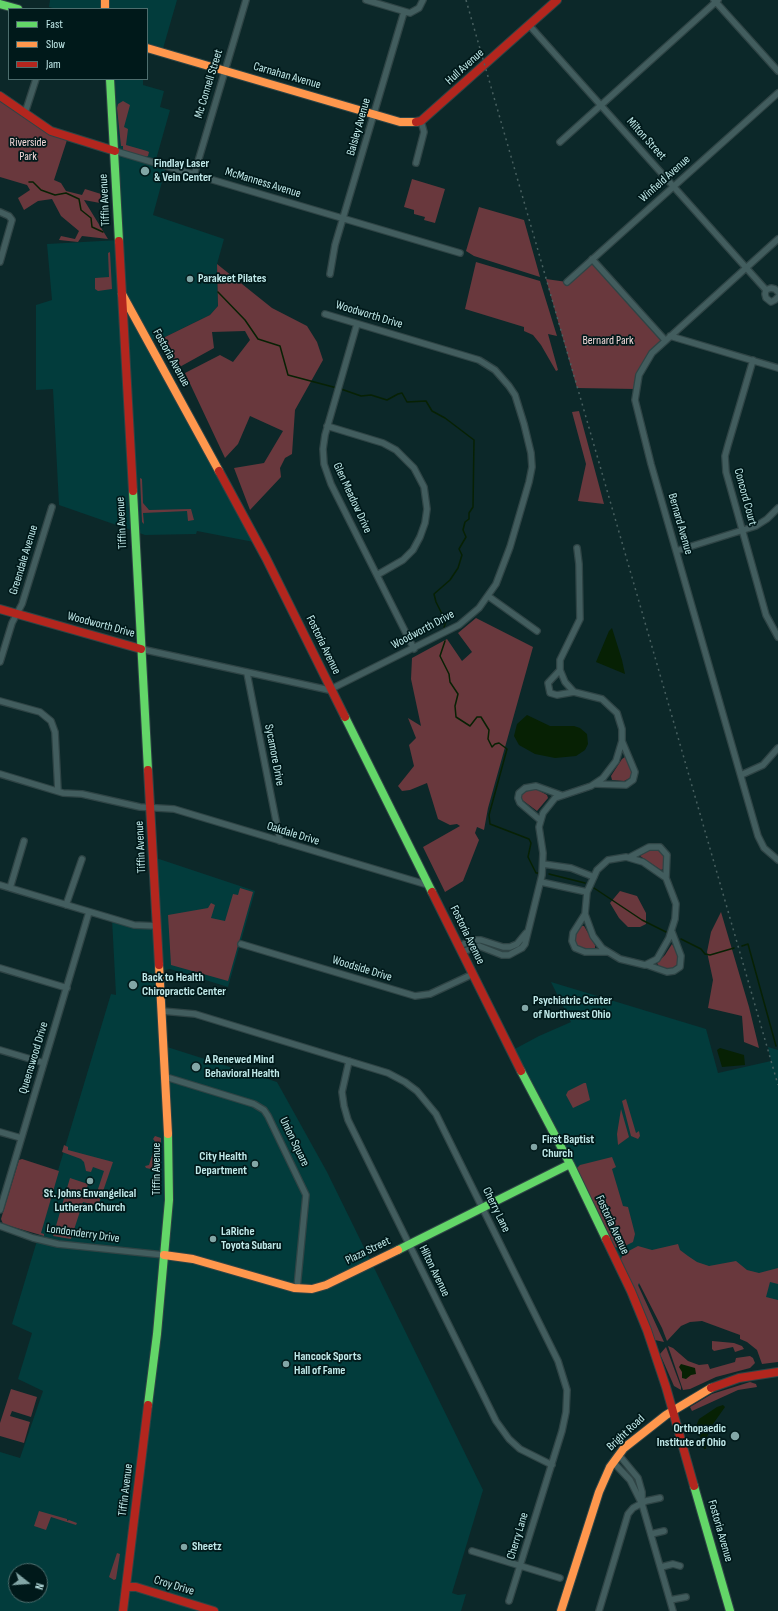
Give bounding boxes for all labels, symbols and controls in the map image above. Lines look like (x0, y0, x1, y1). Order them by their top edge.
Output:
legend (8, 8, 148, 80)
text: Fast (46, 17, 63, 32)
text: Slow (46, 37, 65, 52)
street label: Hull Avenue (443, 46, 487, 88)
street label: Mc Connell Street (192, 48, 226, 120)
text: Jam (46, 57, 61, 72)
street label: Carnahan Avenue (252, 59, 322, 93)
street label: Balsley Avenue (344, 96, 374, 158)
street label: Milton Street (623, 115, 669, 163)
park label: Riverside Park (10, 136, 46, 164)
street label: Winfield Avenue (637, 152, 693, 206)
place label: Findlay Laser & Vein Center (154, 157, 212, 185)
marker: Findlay Laser & Vein Center (139, 165, 151, 177)
street label: McManness Avenue (223, 165, 303, 201)
street label: Tiffin Avenue (96, 173, 114, 227)
place label: Parakeet Pilates (198, 272, 266, 286)
marker: Parakeet Pilates (185, 274, 195, 284)
street label: Woodworth Drive (334, 298, 404, 332)
street label: Fostoria Avenue (149, 327, 193, 389)
park label: Bernard Park (582, 334, 634, 348)
street label: Glen Meadow Drive (329, 460, 375, 536)
street label: Concord Court (730, 467, 760, 527)
street label: Bernard Avenue (664, 492, 696, 556)
street label: Tiffin Avenue (113, 496, 131, 550)
street label: Greendale Avenue (7, 523, 41, 597)
street label: Woodworth Drive (389, 607, 457, 653)
street label: Woodworth Drive (66, 609, 136, 641)
street label: Fostoria Avenue (303, 613, 343, 677)
street label: Sycamore Drive (261, 723, 287, 787)
street label: Oakdale Drive (265, 819, 321, 849)
street label: Tiffin Avenue (132, 820, 150, 874)
street label: Fostoria Avenue (447, 903, 487, 967)
street label: Woodside Drive (330, 953, 394, 985)
place label: Back to Health Chiropractic Center (142, 971, 226, 999)
marker: Back to Health Chiropractic Center (127, 979, 139, 991)
place label: Psychiatric Center of Northwest Ohio (533, 994, 612, 1022)
marker: Psychiatric Center of Northwest Ohio (520, 1003, 530, 1013)
street label: Queenswood Drive (16, 1020, 52, 1096)
place label: A Renewed Mind Behavioral Health (205, 1053, 280, 1081)
marker: A Renewed Mind Behavioral Health (190, 1061, 202, 1073)
street label: Union Square (276, 1115, 312, 1169)
place label: First Baptist Church (542, 1133, 594, 1161)
marker: First Baptist Church (529, 1142, 539, 1152)
street label: Tiffin Avenue (150, 1143, 164, 1195)
place label: City Health Department (195, 1150, 247, 1178)
marker: City Health Department (250, 1159, 260, 1169)
marker: St. Johns Envangelical Lutheran Church (85, 1176, 95, 1186)
street label: Cherry Lane (479, 1185, 513, 1235)
place label: St. Johns Envangelical Lutheran Church (44, 1187, 136, 1215)
street label: Fostoria Avenue (592, 1193, 632, 1257)
street label: Londonderry Drive (45, 1222, 121, 1246)
place label: LaRiche Toyota Subaru (221, 1225, 281, 1253)
marker: LaRiche Toyota Subaru (208, 1234, 218, 1244)
street label: Plaza Street (343, 1234, 393, 1268)
street label: Hilton Avenue (415, 1243, 453, 1299)
place label: Hancock Sports Hall of Fame (294, 1350, 361, 1378)
marker: Hancock Sports Hall of Fame (281, 1359, 291, 1369)
street label: Bright Road (604, 1412, 648, 1454)
place label: Orthopaedic Institute of Ohio (657, 1422, 726, 1450)
marker: Orthopaedic Institute of Ohio (729, 1430, 741, 1442)
street label: Tiffin Avenue (116, 1463, 136, 1517)
street label: Fostoria Avenue (704, 1498, 736, 1564)
street label: Cherry Lane (504, 1511, 532, 1561)
place label: Sheetz (192, 1540, 222, 1554)
marker: Sheetz (179, 1542, 189, 1552)
north arrow (8, 1563, 48, 1603)
street label: Croy Drive (152, 1573, 196, 1599)
text: N (32, 1582, 46, 1591)

